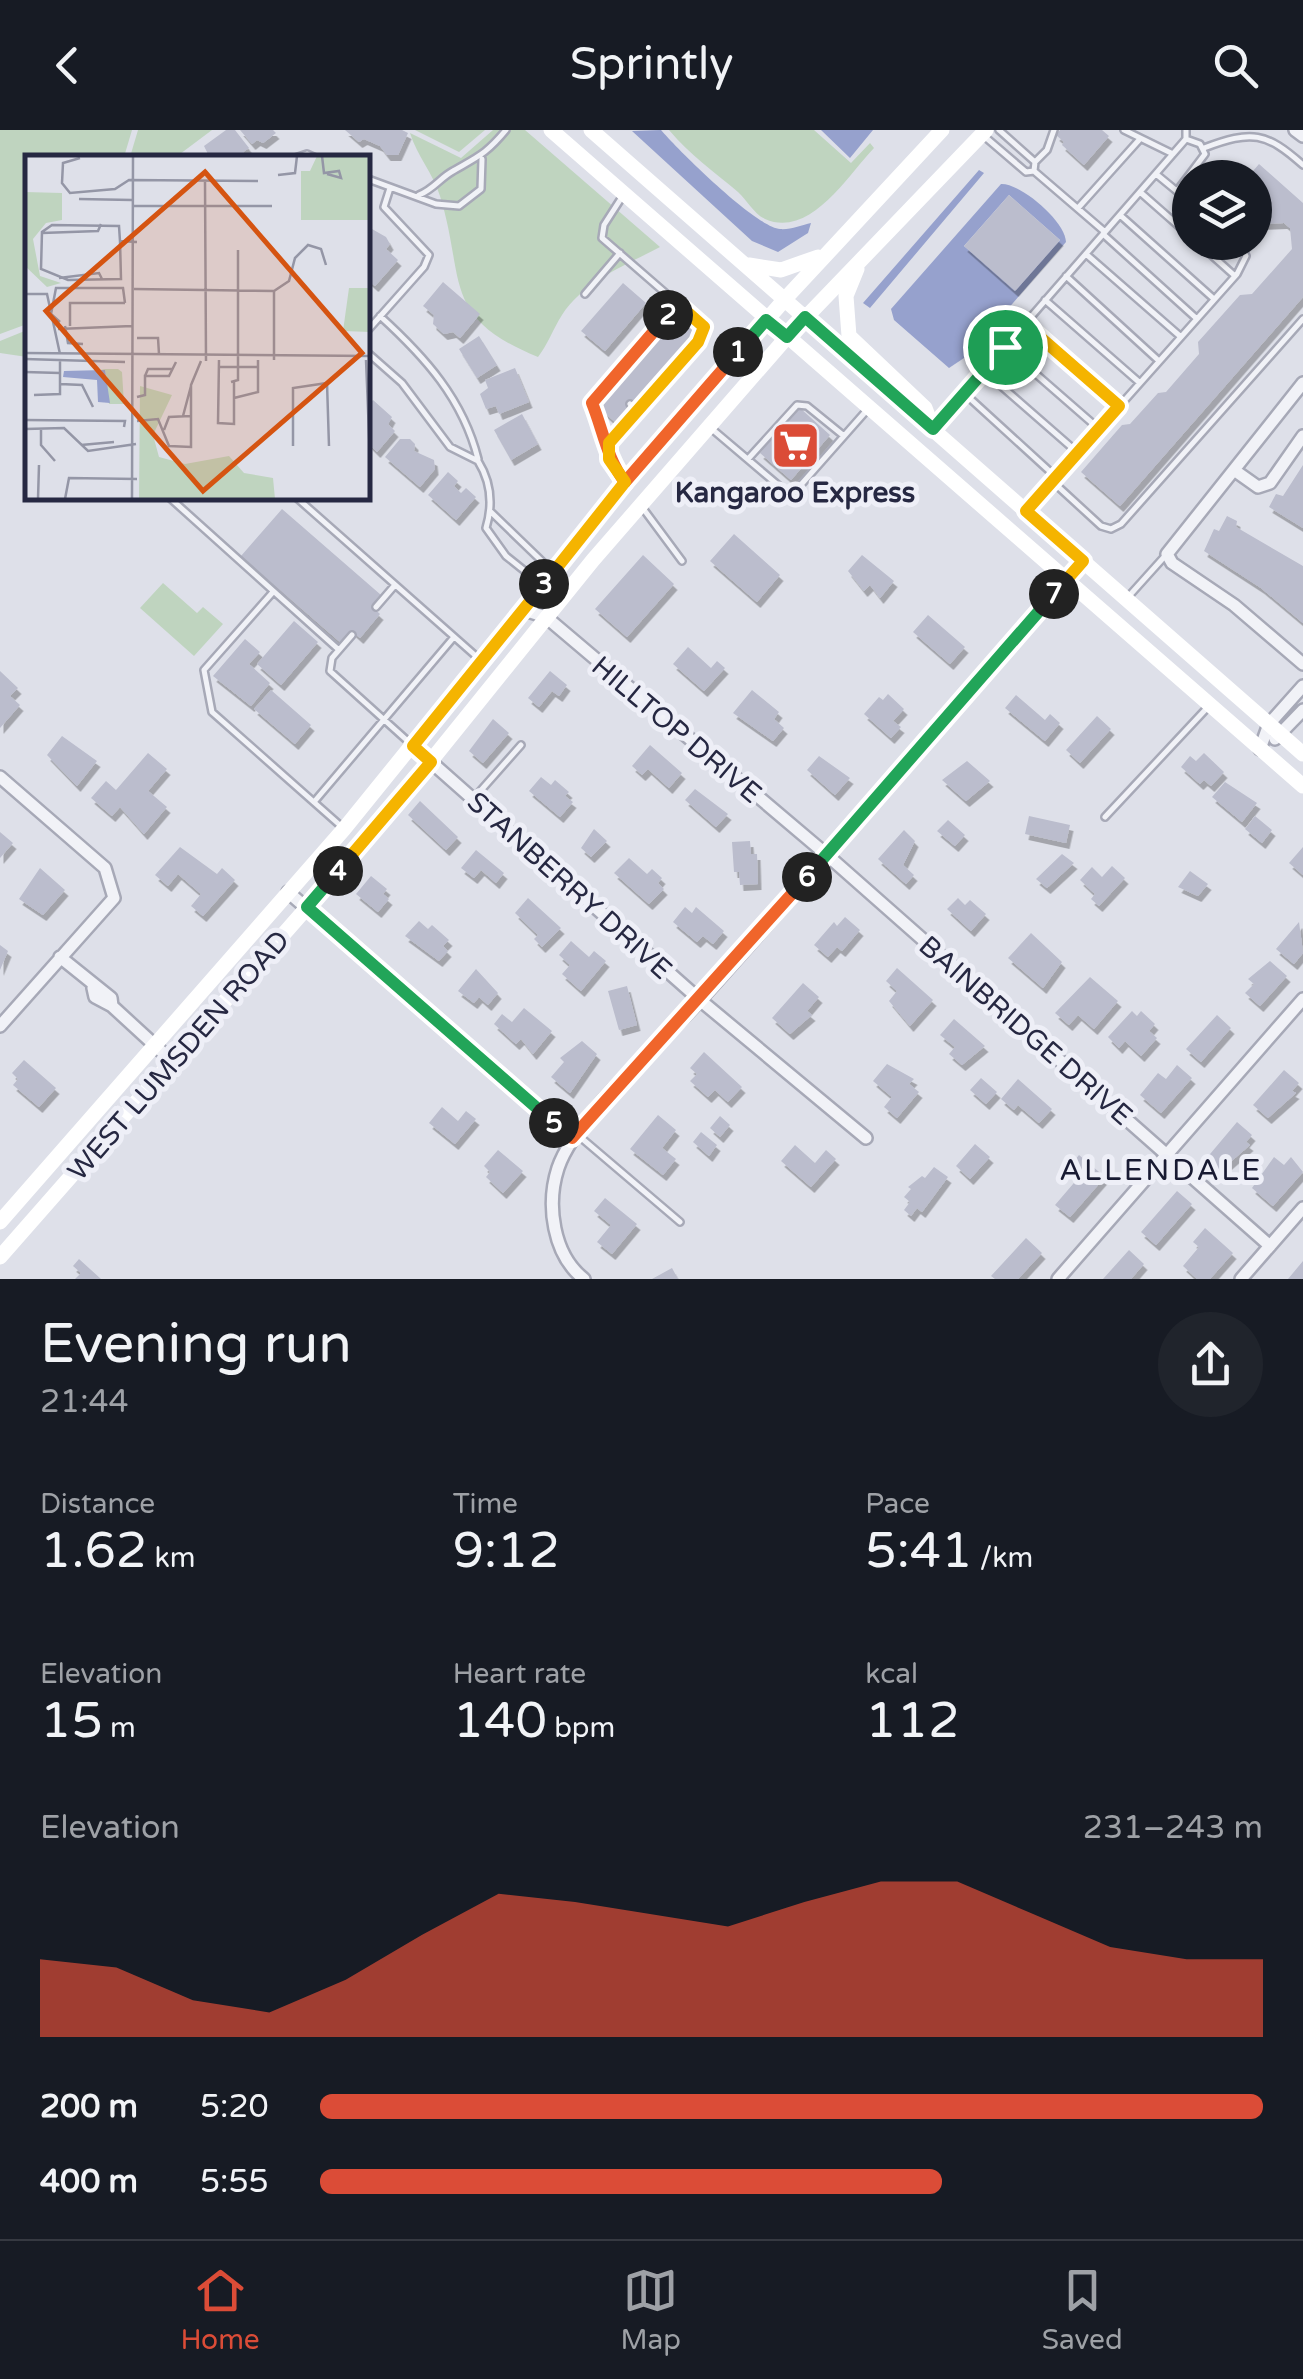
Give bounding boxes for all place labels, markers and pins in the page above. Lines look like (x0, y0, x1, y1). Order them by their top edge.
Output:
pin: 2 (643, 290, 693, 340)
pin (963, 305, 1048, 390)
pin: 1 (713, 327, 763, 377)
supermarket icon: Kangaroo Express (769, 419, 821, 471)
place label: Kangaroo Express (675, 476, 915, 510)
pin: 3 (519, 559, 569, 609)
pin: 7 (1029, 569, 1079, 619)
pin: 4 (313, 846, 363, 896)
pin: 6 (782, 852, 832, 902)
pin: 5 (529, 1098, 579, 1148)

